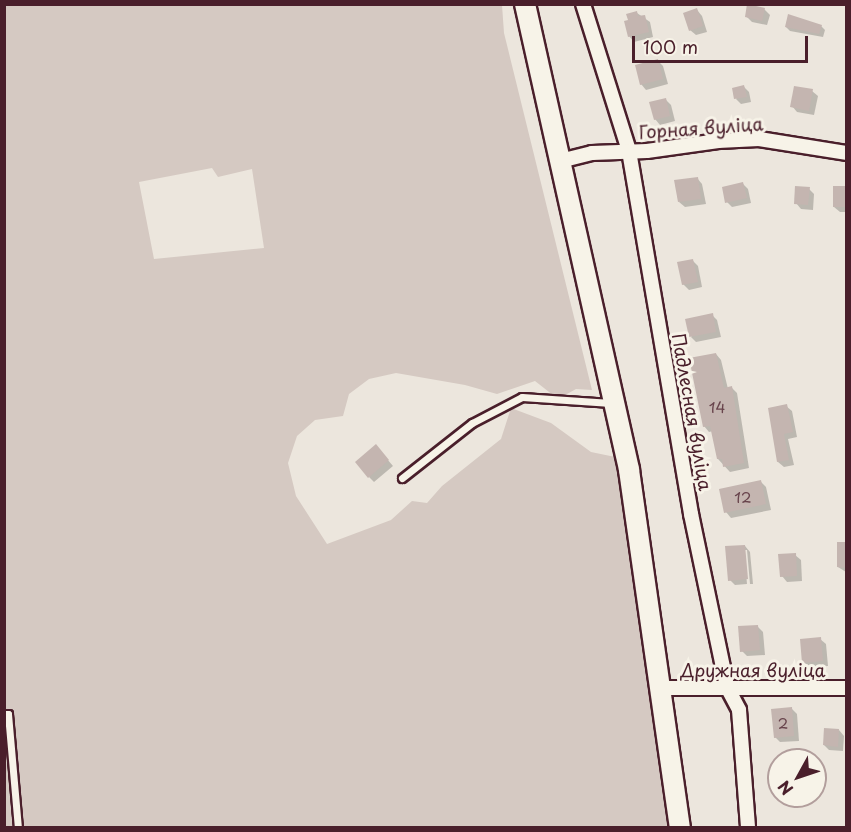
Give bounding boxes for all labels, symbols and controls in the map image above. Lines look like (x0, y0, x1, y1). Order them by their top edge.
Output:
scale bar (635, 24, 810, 62)
text: 100 m (643, 33, 698, 60)
street label: Горная вуліца (638, 113, 764, 143)
street label: Падлесная вуліца (667, 331, 717, 493)
house number: 14 (709, 398, 725, 416)
house number: 12 (734, 488, 752, 506)
street label: Дружная вуліца (680, 659, 826, 681)
house number: 2 (778, 714, 788, 732)
north arrow (767, 748, 827, 808)
text: N (771, 776, 798, 801)

